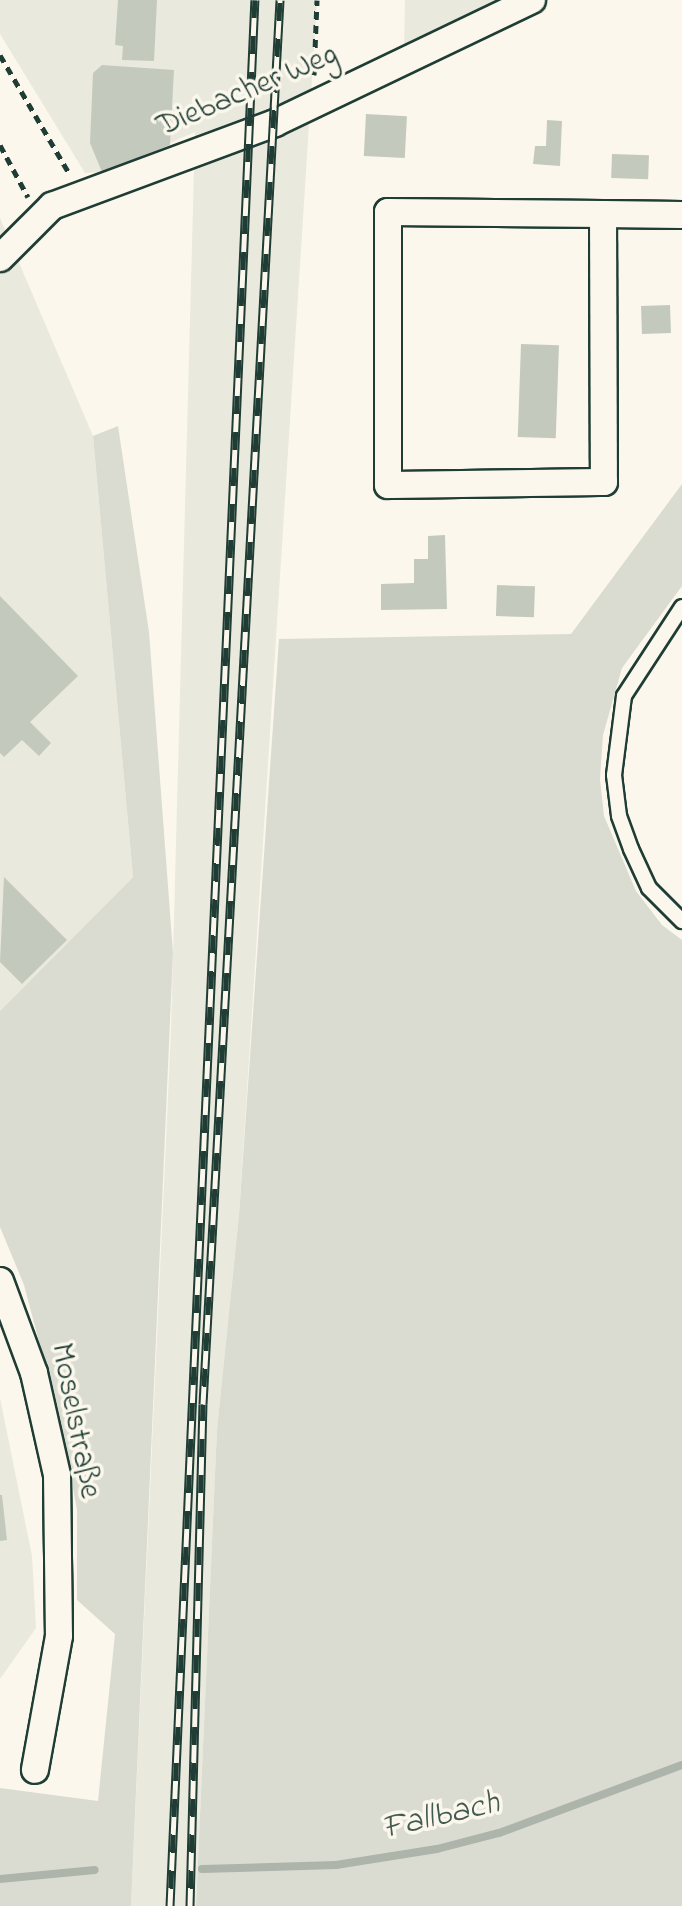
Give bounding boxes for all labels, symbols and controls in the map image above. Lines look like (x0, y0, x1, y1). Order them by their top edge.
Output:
street label: Diebacher Weg (152, 37, 344, 147)
street label: Moselstraße (40, 1340, 108, 1502)
water label: Fallbach (378, 1784, 504, 1850)

